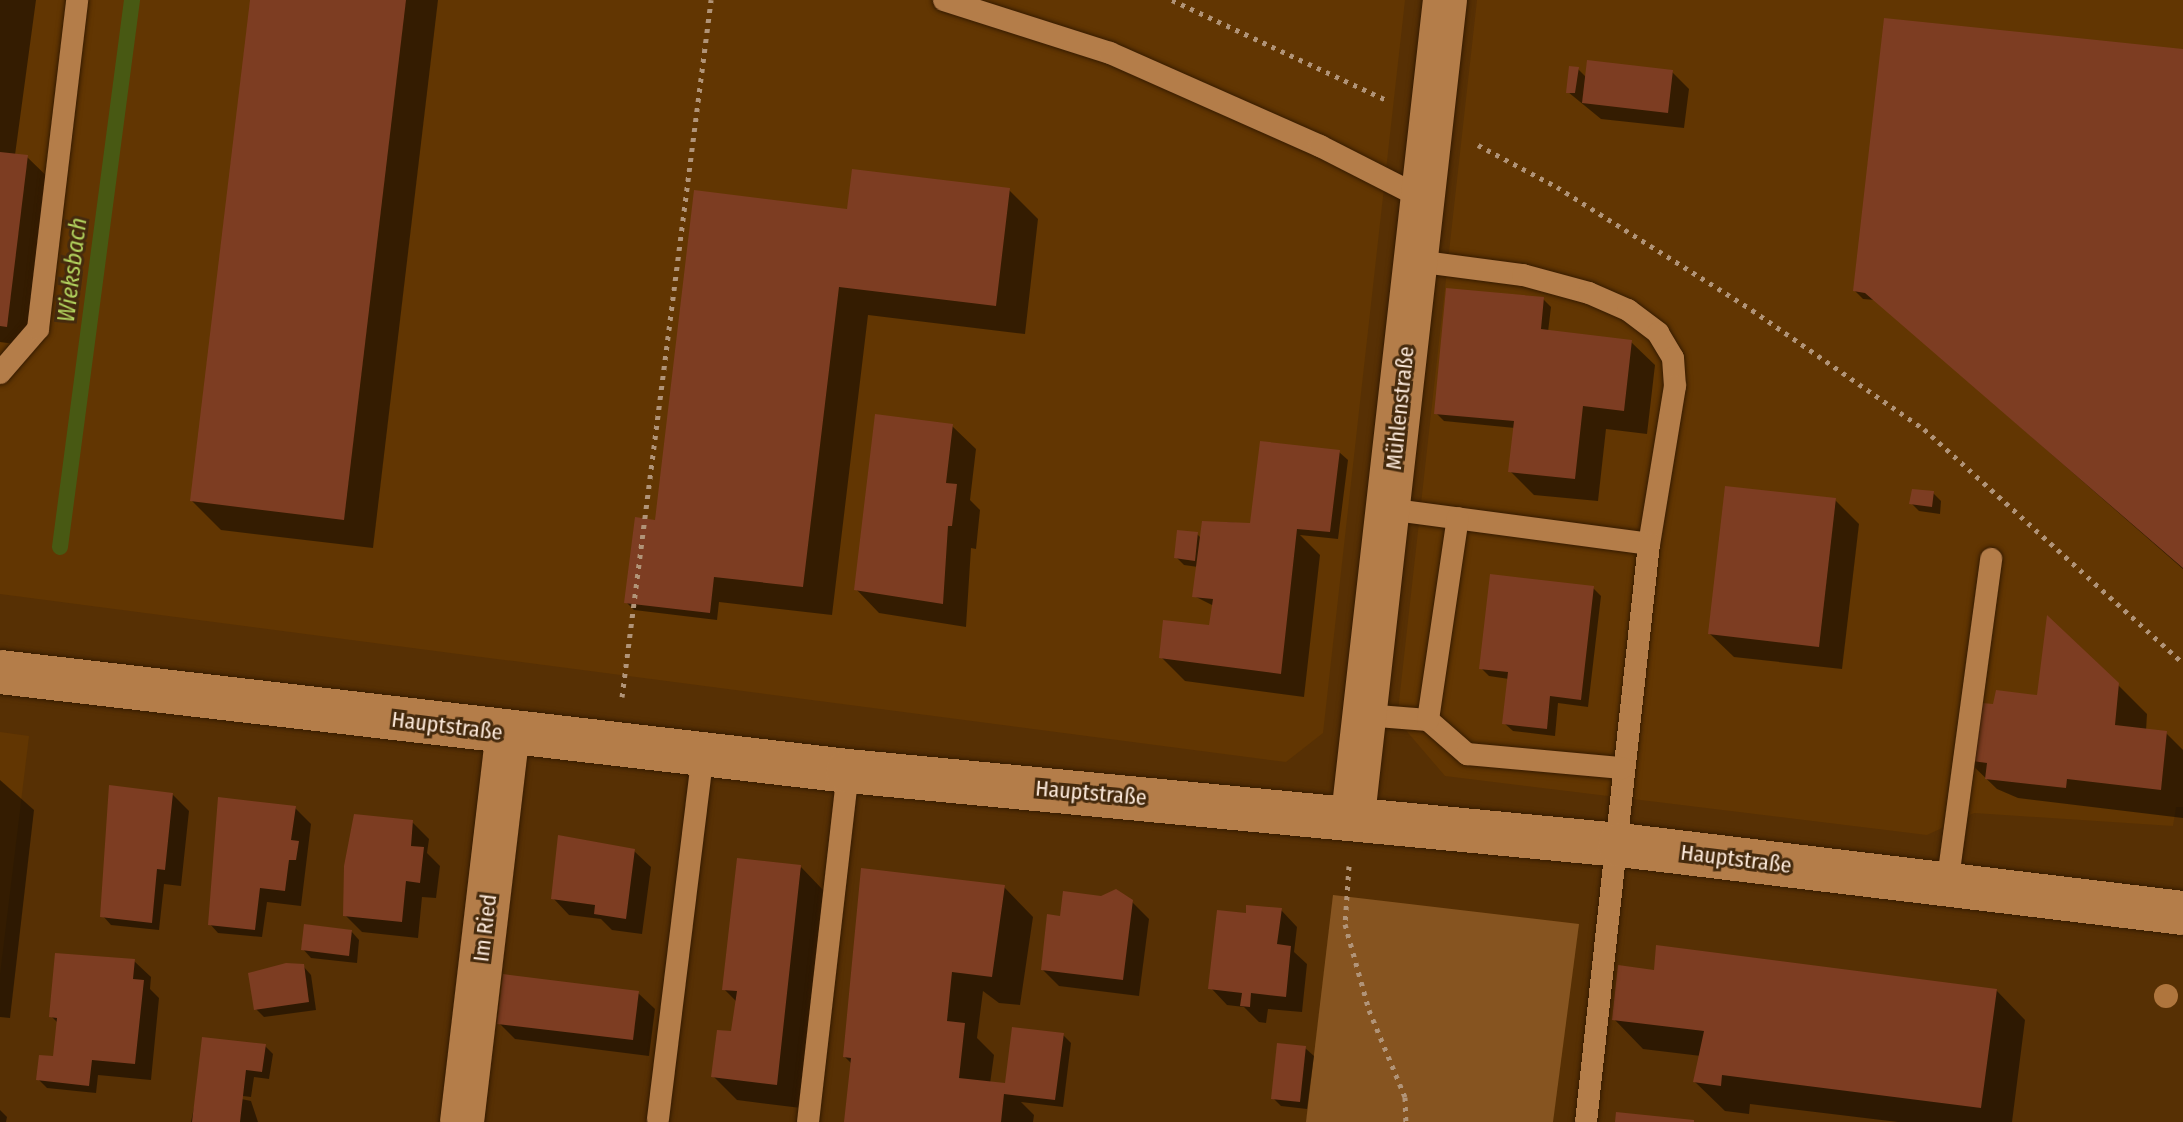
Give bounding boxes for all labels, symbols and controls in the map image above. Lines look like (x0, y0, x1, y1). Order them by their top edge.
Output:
water label: Wieksbach (52, 216, 94, 324)
street label: Mühlenstraße (1380, 345, 1420, 471)
street label: Hauptstraße (390, 706, 504, 746)
street label: Hauptstraße (1034, 775, 1148, 811)
street label: Hauptstraße (1679, 839, 1793, 879)
street label: Im Ried (468, 893, 502, 963)

